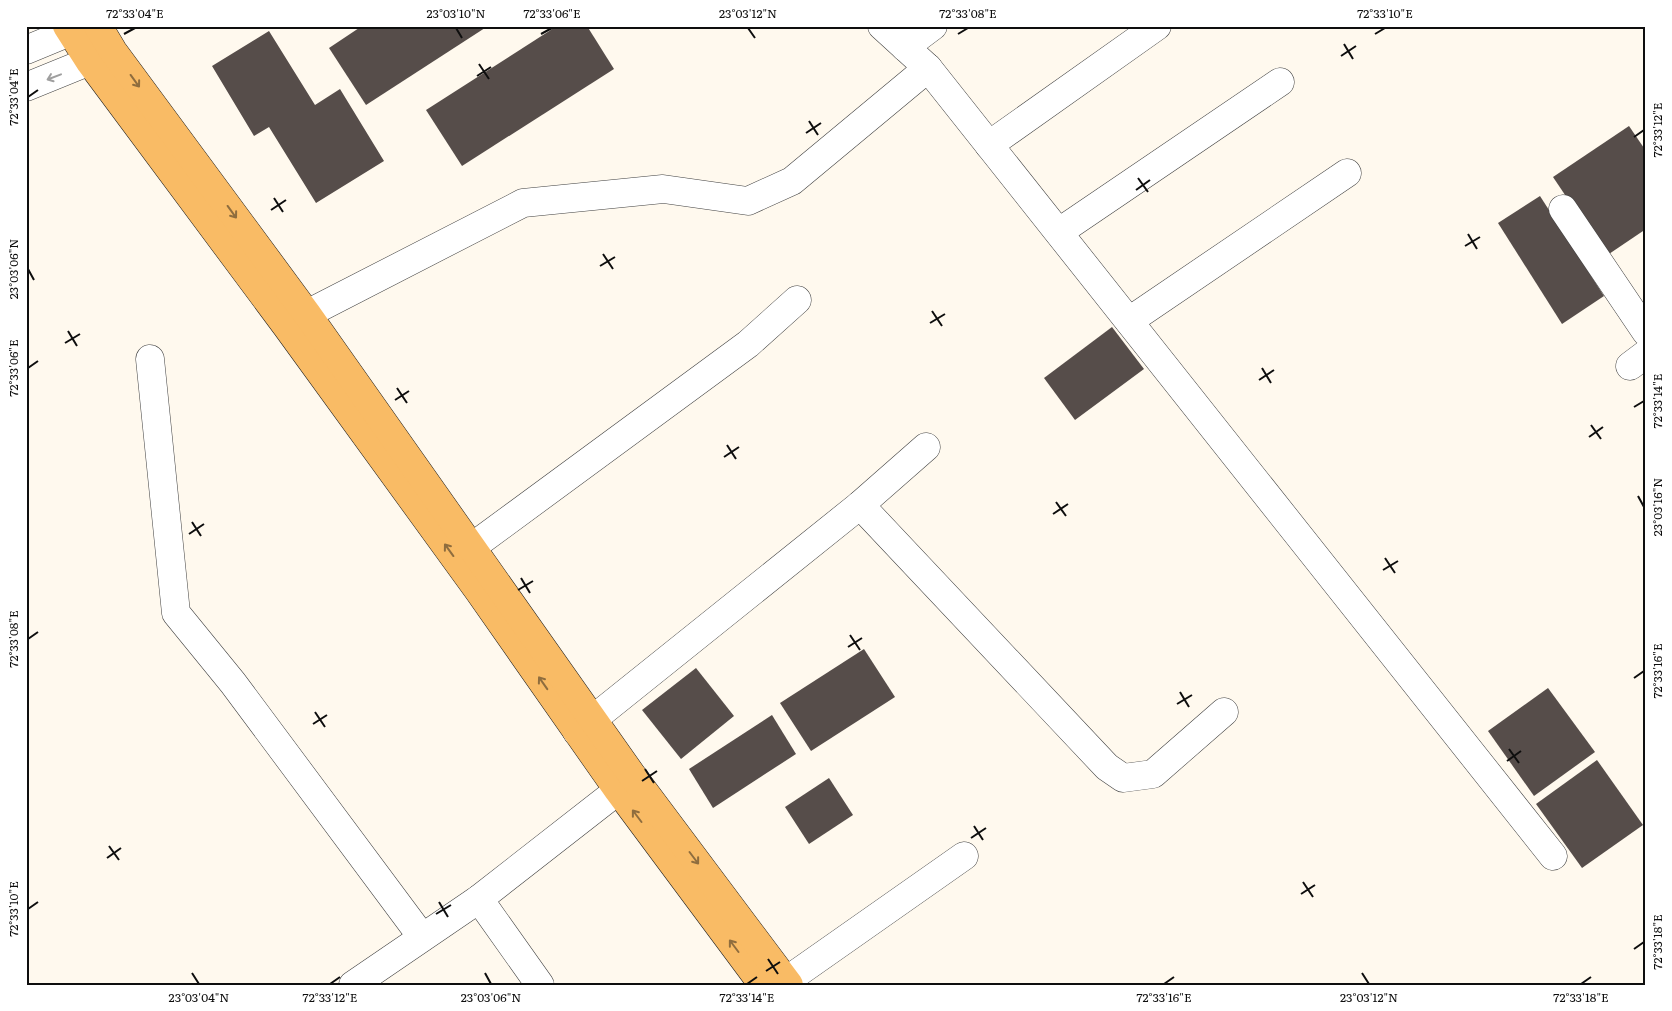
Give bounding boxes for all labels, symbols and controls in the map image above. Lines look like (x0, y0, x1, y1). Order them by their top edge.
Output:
text: 72°33'04"E (106, 4, 164, 22)
text: 23°03'10"N (426, 4, 486, 22)
text: 72°33'06"E (523, 4, 581, 22)
text: 23°03'12"N (719, 4, 777, 22)
text: 72°33'08"E (939, 4, 997, 22)
text: 72°33'10"E (1357, 4, 1413, 22)
text: 72°33'04"E (4, 68, 22, 126)
one-way arrow (47, 72, 62, 82)
one-way arrow (130, 74, 140, 88)
text: 72°33'12"E (1648, 102, 1666, 157)
one-way arrow (226, 205, 237, 218)
text: 23°03'06"N (4, 239, 22, 299)
text: 72°33'06"E (4, 339, 22, 397)
text: 72°33'14"E (1648, 373, 1666, 428)
text: 23°03'16"N (1648, 478, 1666, 536)
one-way arrow (444, 543, 454, 557)
text: 72°33'08"E (4, 610, 22, 668)
text: 72°33'16"E (1648, 643, 1666, 699)
one-way arrow (538, 676, 548, 690)
one-way arrow (632, 809, 642, 823)
one-way arrow (688, 851, 699, 864)
text: 72°33'10"E (4, 881, 22, 937)
text: 72°33'18"E (1648, 914, 1666, 970)
one-way arrow (729, 939, 739, 953)
text: 23°03'04"N (169, 988, 229, 1006)
text: 72°33'12"E (303, 988, 358, 1006)
text: 23°03'06"N (461, 988, 521, 1006)
text: 72°33'14"E (720, 988, 775, 1006)
text: 72°33'16"E (1136, 988, 1192, 1006)
text: 23°03'12"N (1340, 988, 1398, 1006)
text: 72°33'18"E (1553, 988, 1609, 1006)

